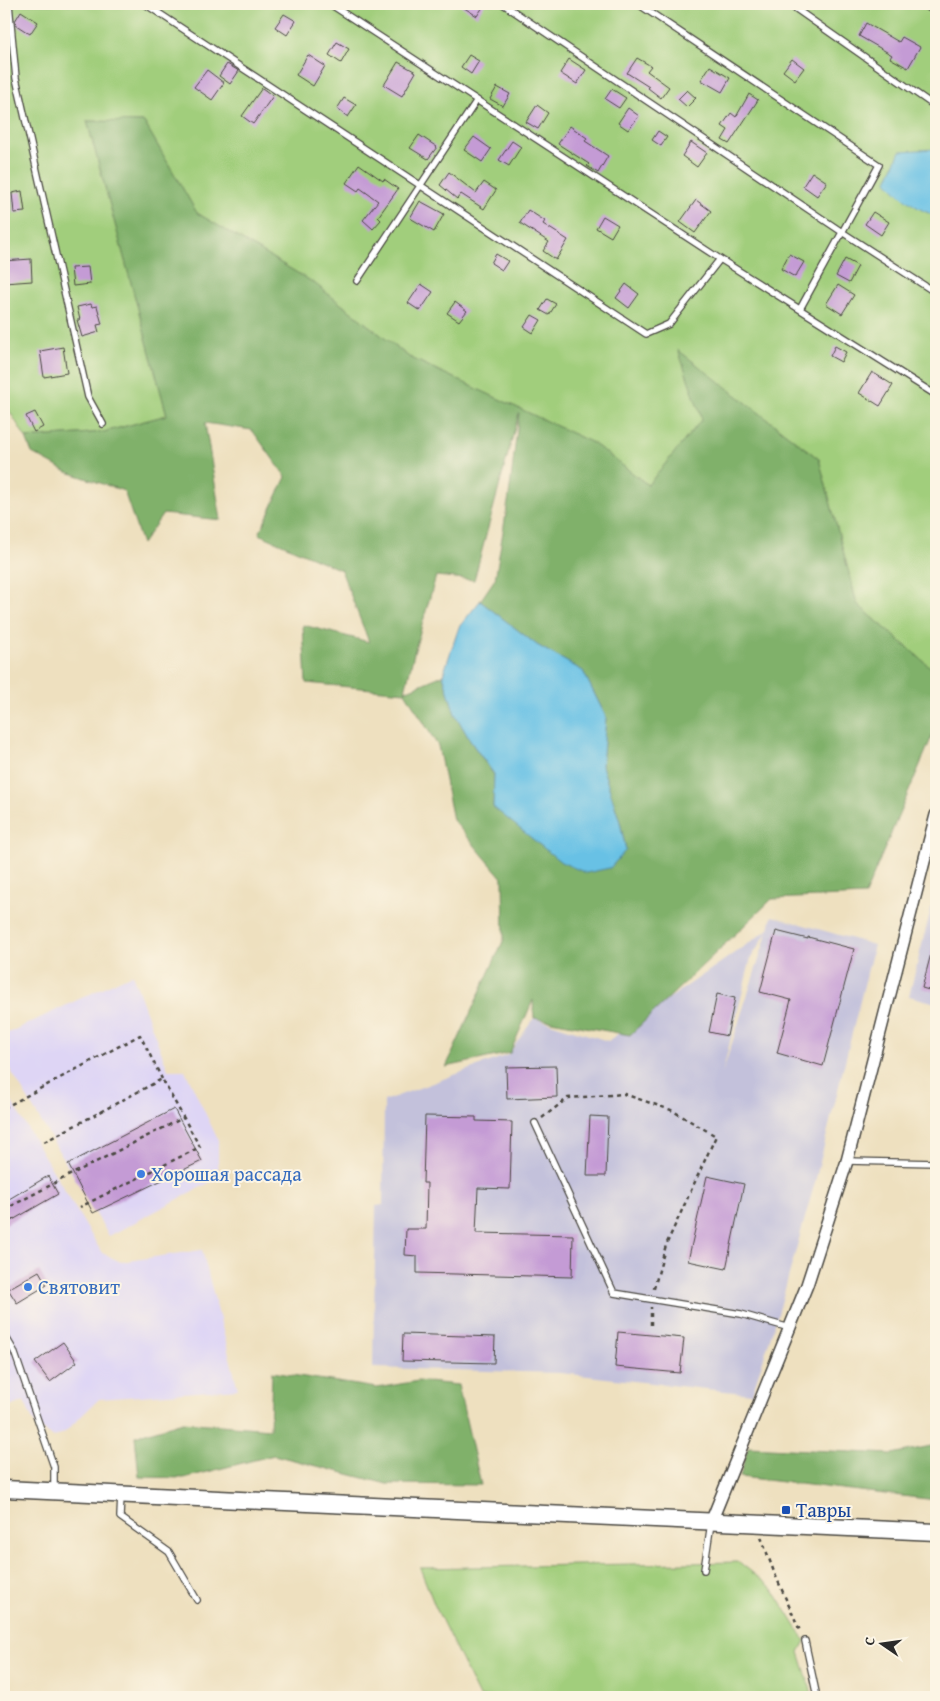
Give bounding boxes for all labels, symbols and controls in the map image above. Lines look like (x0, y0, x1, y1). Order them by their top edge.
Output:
place label: Хорошая рассада (151, 1159, 302, 1188)
marker: Хорошая рассада (135, 1168, 147, 1180)
place label: Святовит (38, 1272, 120, 1301)
marker: Святовит (22, 1281, 34, 1293)
place label: Тавры (796, 1495, 851, 1524)
marker: Тавры (780, 1504, 792, 1516)
north arrow (858, 1618, 908, 1668)
text: С (859, 1635, 880, 1647)

